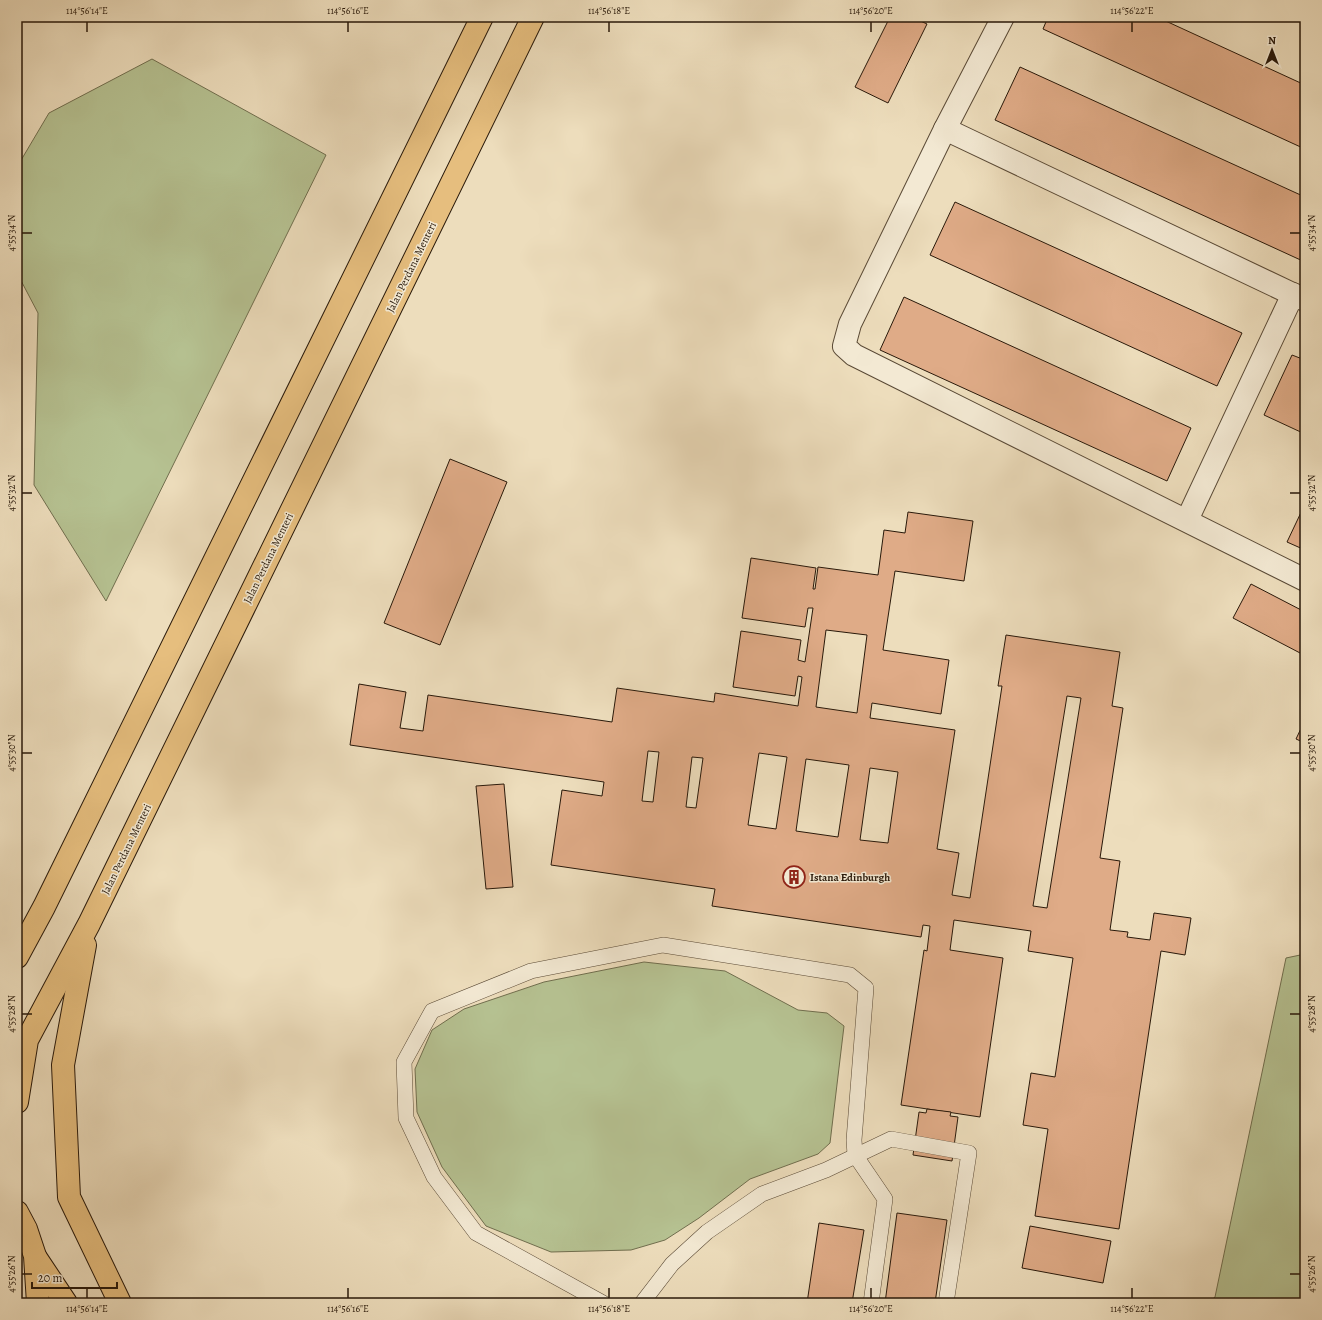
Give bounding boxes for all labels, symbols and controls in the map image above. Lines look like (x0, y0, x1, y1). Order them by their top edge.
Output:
text: 114°56'14"E (66, 4, 108, 17)
text: 114°56'16"E (327, 4, 369, 17)
text: 114°56'18"E (588, 4, 630, 17)
text: 114°56'20"E (849, 4, 893, 17)
text: 114°56'22"E (1110, 4, 1154, 17)
north arrow (1252, 30, 1292, 70)
text: N (1268, 33, 1276, 48)
text: 4°55'34"N (5, 215, 18, 251)
text: 4°55'34"N (1305, 215, 1318, 251)
street label: Jalan Perdana Menteri (383, 219, 440, 315)
text: 4°55'32"N (5, 475, 18, 512)
text: 4°55'32"N (1305, 475, 1318, 512)
street label: Jalan Perdana Menteri (240, 510, 297, 606)
text: 4°55'30"N (5, 734, 18, 772)
text: 4°55'30"N (1305, 734, 1318, 772)
street label: Jalan Perdana Menteri (98, 801, 155, 897)
building icon: Istana Edinburgh (781, 864, 807, 890)
place label: Istana Edinburgh (810, 870, 890, 885)
text: 4°55'28"N (5, 995, 18, 1033)
text: 4°55'28"N (1305, 995, 1318, 1033)
text: 4°55'26"N (5, 1255, 18, 1293)
text: 4°55'26"N (1305, 1255, 1318, 1293)
scale bar (32, 1264, 117, 1290)
text: 20 m (38, 1270, 62, 1286)
text: 114°56'14"E (66, 1302, 108, 1315)
text: 114°56'16"E (327, 1302, 369, 1315)
text: 114°56'18"E (588, 1302, 630, 1315)
text: 114°56'20"E (849, 1302, 893, 1315)
text: 114°56'22"E (1110, 1302, 1154, 1315)

